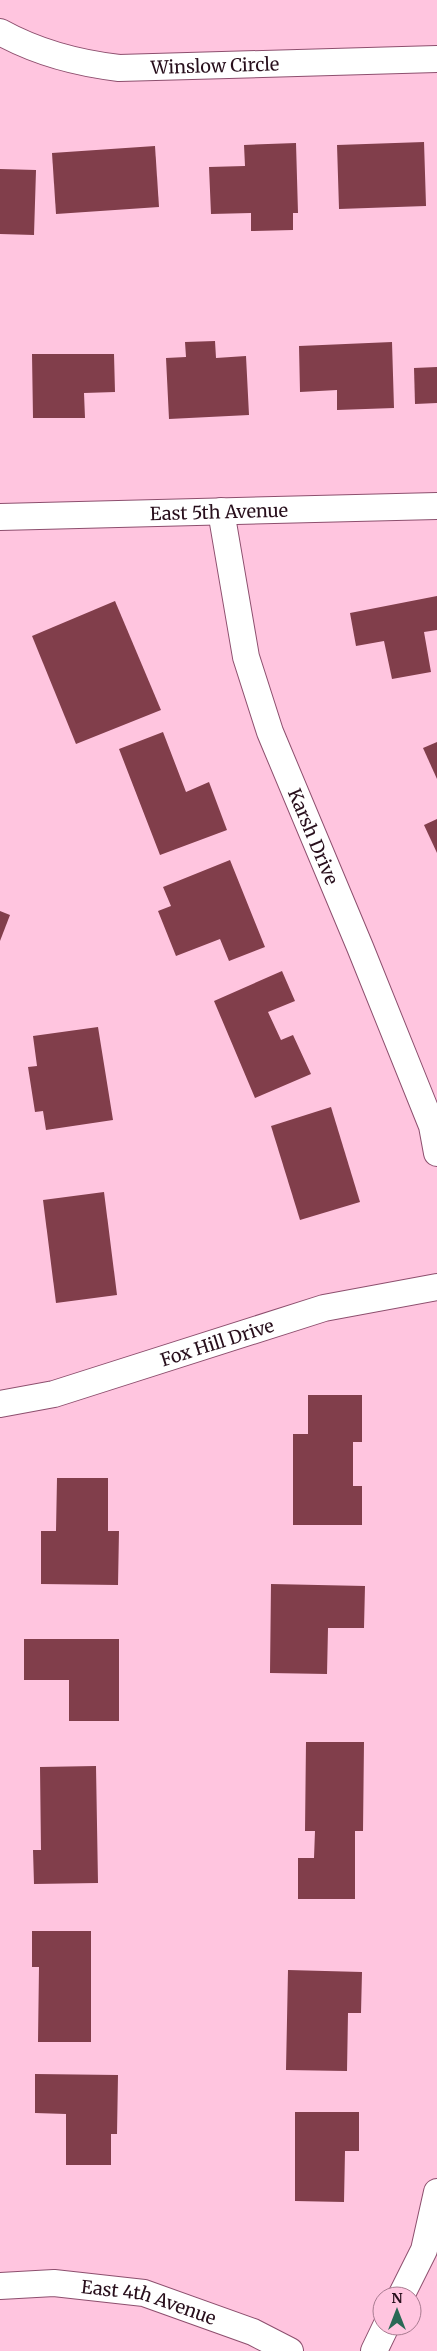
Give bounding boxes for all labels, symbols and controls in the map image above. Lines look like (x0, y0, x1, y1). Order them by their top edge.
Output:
street label: Winslow Circle (149, 52, 279, 79)
street label: East 5th Avenue (150, 498, 288, 525)
street label: Karsh Drive (283, 785, 344, 888)
street label: Fox Hill Drive (157, 1313, 277, 1371)
street label: East 4th Avenue (80, 2275, 219, 2329)
north arrow (372, 2286, 422, 2336)
text: N (391, 2289, 403, 2307)

